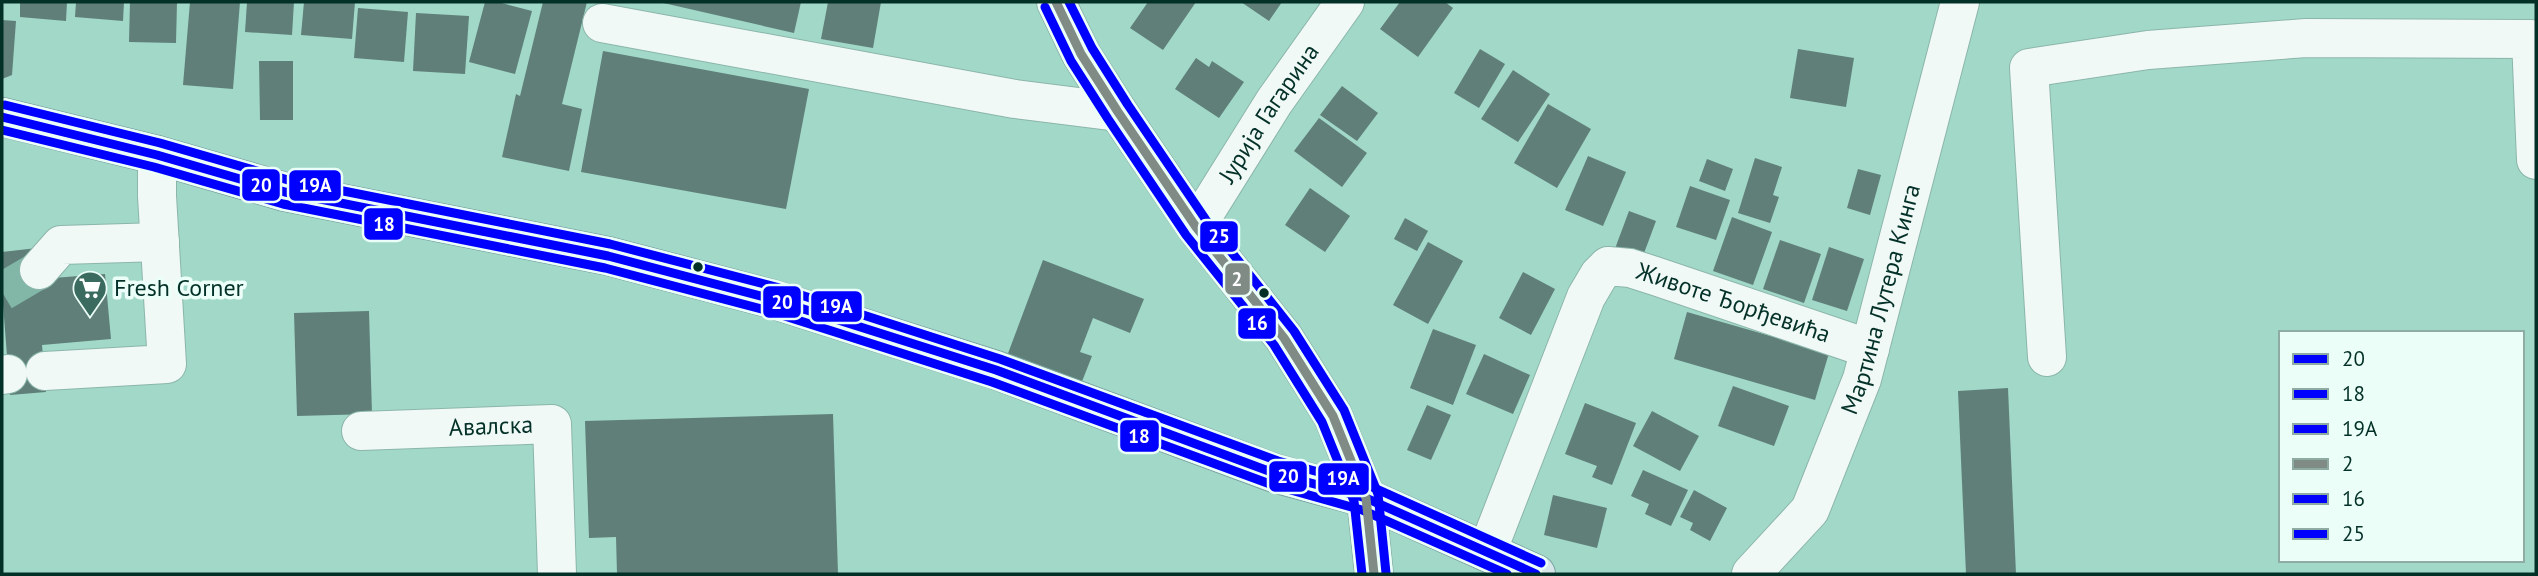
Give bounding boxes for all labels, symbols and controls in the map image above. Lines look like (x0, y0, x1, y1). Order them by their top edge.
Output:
street label: Јурија Гагарина (1211, 37, 1326, 189)
line badge: 20 (241, 168, 281, 202)
line badge: 19А (288, 169, 342, 202)
text: 20 (250, 173, 272, 197)
text: 19А (298, 173, 332, 197)
street label: Мартина Лутера Кинга (1834, 181, 1927, 419)
line badge: 18 (363, 207, 404, 241)
text: 18 (373, 212, 395, 236)
line badge: 25 (1199, 220, 1239, 253)
text: 25 (1208, 224, 1230, 248)
street label: Животе Ђорђевића (1632, 255, 1835, 349)
unlabelled marker (691, 260, 705, 274)
line badge: 2 (1224, 262, 1251, 296)
text: 2 (1232, 267, 1242, 291)
supermarket icon: Fresh Corner (71, 269, 109, 318)
place label: Fresh Corner (114, 272, 244, 303)
line badge: 20 (762, 285, 802, 319)
unlabelled marker (1257, 286, 1271, 300)
text: 20 (771, 290, 793, 314)
line badge: 19А (810, 290, 863, 323)
text: 19А (819, 294, 853, 318)
line badge: 16 (1237, 307, 1277, 340)
text: 16 (1246, 311, 1268, 335)
legend (2279, 331, 2524, 562)
text: 20 (2342, 345, 2365, 372)
text: 18 (2342, 380, 2365, 407)
street label: Авалска (448, 409, 534, 443)
text: 19А (2342, 415, 2378, 442)
line badge: 18 (1119, 419, 1160, 453)
text: 18 (1128, 424, 1150, 448)
text: 2 (2342, 450, 2353, 477)
line badge: 20 (1268, 460, 1308, 493)
line badge: 19А (1317, 462, 1370, 496)
text: 20 (1277, 464, 1299, 488)
text: 19А (1326, 466, 1360, 490)
text: 16 (2342, 485, 2365, 512)
text: 25 (2342, 520, 2365, 547)

